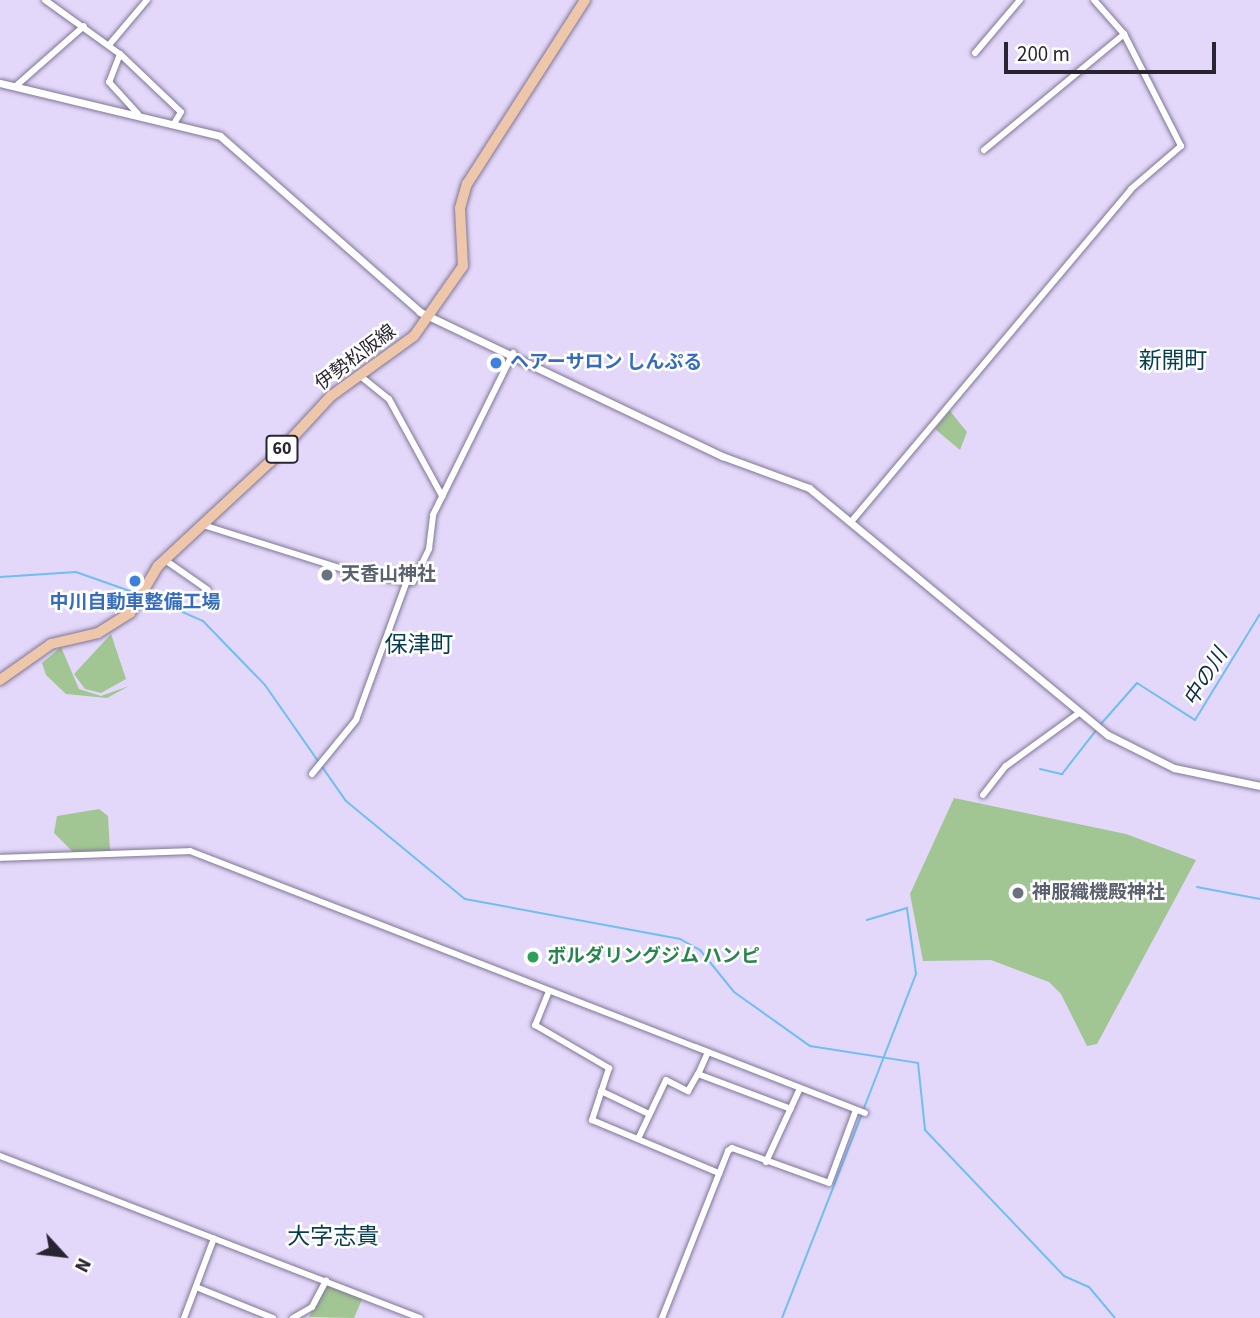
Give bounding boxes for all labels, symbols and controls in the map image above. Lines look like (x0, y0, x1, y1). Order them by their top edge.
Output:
scale bar (1008, 28, 1220, 72)
text: 200 m (1017, 39, 1070, 69)
street label: 伊勢松阪線 (311, 320, 401, 396)
district label: 新開町 (1139, 347, 1207, 375)
place label: ヘアーサロン しんぷる (510, 352, 703, 374)
marker: ヘアーサロン しんぷる (488, 355, 504, 371)
road number: 60 (264, 434, 300, 463)
place label: 天香山神社 (341, 564, 436, 586)
marker: 天香山神社 (319, 567, 335, 583)
marker: 中川自動車整備工場 (127, 573, 143, 589)
place label: 中川自動車整備工場 (50, 592, 220, 614)
district label: 保津町 (385, 631, 453, 659)
water label: 中の川 (1178, 644, 1232, 710)
place label: 神服織機殿神社 (1032, 882, 1165, 904)
marker: 神服織機殿神社 (1010, 885, 1026, 901)
place label: ボルダリングジム ハンピ (547, 946, 760, 968)
marker: ボルダリングジム ハンピ (525, 949, 541, 965)
north arrow (28, 1220, 98, 1290)
district label: 大字志貴 (287, 1223, 379, 1251)
text: N (67, 1253, 97, 1277)

